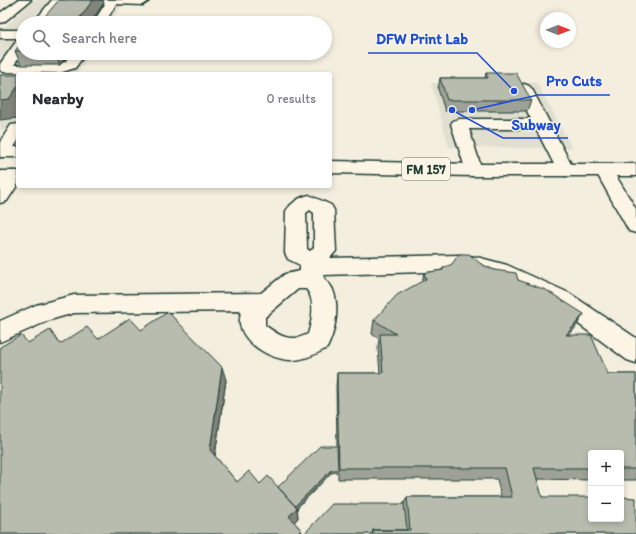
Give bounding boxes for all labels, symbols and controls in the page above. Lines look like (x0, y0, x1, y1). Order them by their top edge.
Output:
north arrow (540, 12, 576, 48)
search box (16, 16, 332, 60)
callout: DFW Print Lab (368, 26, 477, 53)
icon: search (30, 27, 52, 49)
text: Search here (62, 29, 137, 47)
text: DFW Print Lab (376, 30, 468, 48)
callout: Pro Cuts (538, 68, 610, 95)
text: Pro Cuts (546, 72, 602, 90)
text: Nearby (32, 88, 84, 108)
text: 0 results (266, 91, 316, 106)
callout: Subway (503, 111, 568, 138)
text: Subway (511, 116, 562, 135)
road number: FM 157 (402, 158, 450, 180)
map controls (588, 450, 624, 522)
button: + (588, 450, 624, 486)
button: − (588, 486, 624, 522)

